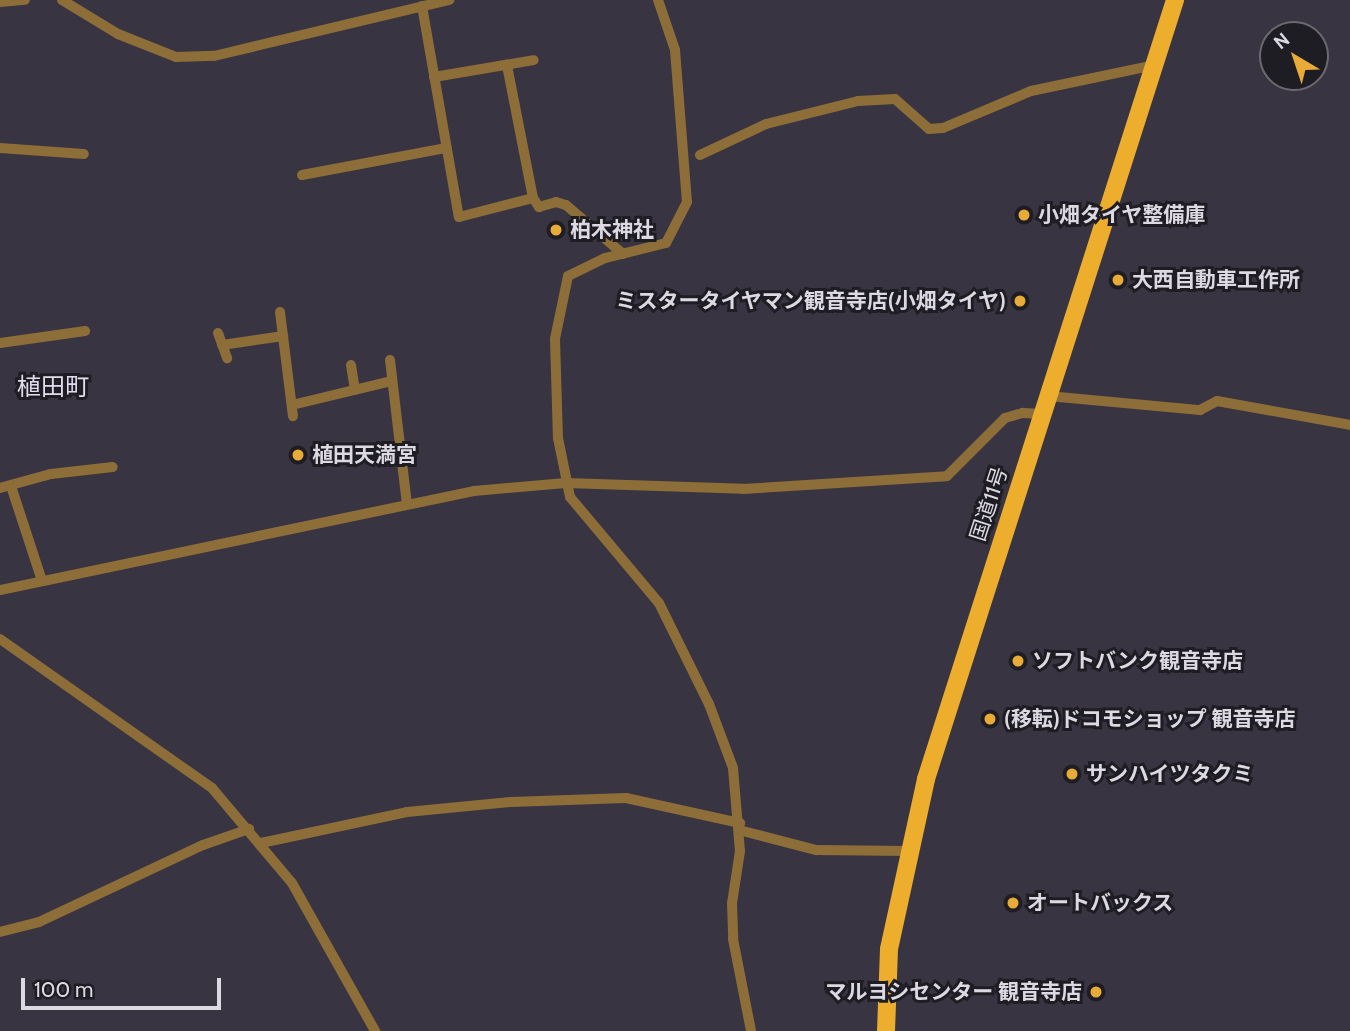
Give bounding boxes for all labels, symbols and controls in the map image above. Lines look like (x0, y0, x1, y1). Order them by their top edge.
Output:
north arrow (1259, 21, 1329, 91)
text: N (1269, 28, 1294, 54)
place label: 小畑タイヤ整備庫 (1038, 202, 1206, 228)
marker: 小畑タイヤ整備庫 (1016, 207, 1032, 223)
place label: 柏木神社 (570, 217, 654, 243)
marker: 柏木神社 (548, 222, 564, 238)
place label: 大西自動車工作所 (1132, 267, 1300, 293)
marker: 大西自動車工作所 (1110, 272, 1126, 288)
place label: ミスタータイヤマン観音寺店(小畑タイヤ) (614, 288, 1006, 314)
marker: ミスタータイヤマン観音寺店(小畑タイヤ) (1012, 293, 1028, 309)
district label: 植田町 (17, 373, 89, 401)
place label: 植田天満宮 (312, 442, 417, 468)
marker: 植田天満宮 (290, 447, 306, 463)
street label: 国道11号 (965, 464, 1013, 544)
place label: ソフトバンク観音寺店 (1032, 648, 1242, 674)
marker: ソフトバンク観音寺店 (1010, 653, 1026, 669)
place label: (移転)ドコモショップ 観音寺店 (1004, 706, 1296, 732)
marker: (移転)ドコモショップ 観音寺店 (982, 711, 998, 727)
place label: サンハイツタクミ (1086, 761, 1254, 787)
marker: サンハイツタクミ (1064, 766, 1080, 782)
place label: オートバックス (1027, 890, 1174, 916)
marker: オートバックス (1005, 895, 1021, 911)
scale bar (24, 964, 224, 1008)
text: 100 m (34, 977, 93, 1002)
place label: マルヨシセンター 観音寺店 (825, 979, 1082, 1005)
marker: マルヨシセンター 観音寺店 (1088, 984, 1104, 1000)

